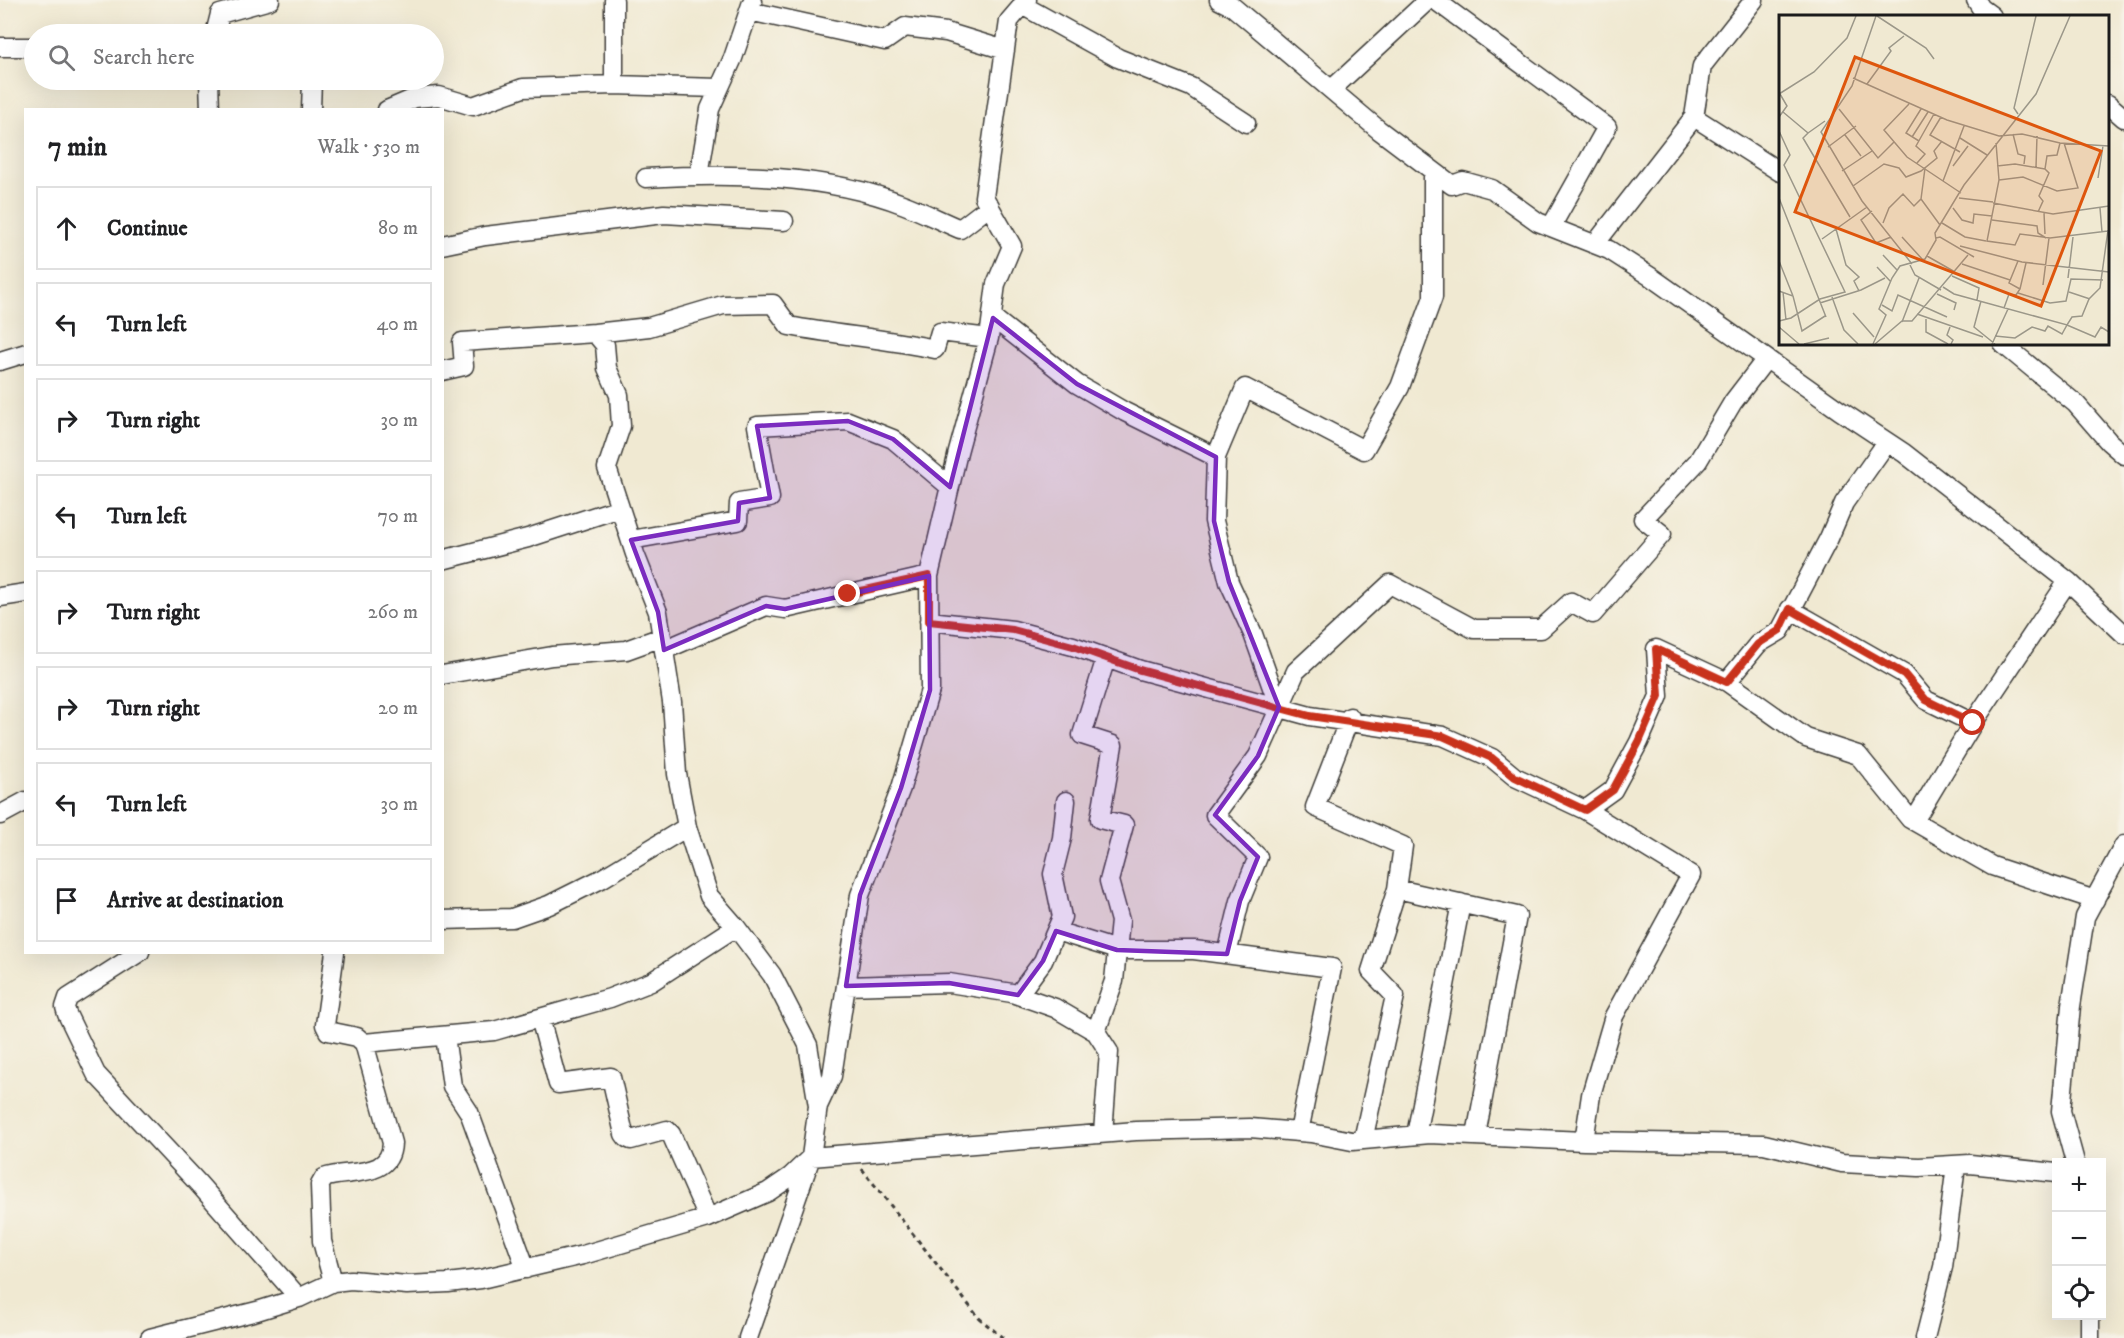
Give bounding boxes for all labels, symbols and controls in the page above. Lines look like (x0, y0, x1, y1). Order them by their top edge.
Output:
inset map (1779, 15, 2109, 345)
search box (24, 24, 444, 90)
icon: search (45, 41, 78, 74)
text: Search here (93, 44, 195, 71)
text: 7 min (48, 131, 107, 164)
text: Walk · 530 m (318, 135, 420, 160)
icon: ahead (50, 212, 83, 245)
text: Continue (107, 215, 188, 242)
text: 80 m (378, 216, 418, 241)
icon: left (50, 308, 83, 341)
text: Turn left (107, 311, 187, 338)
text: 40 m (376, 312, 418, 337)
icon: right (50, 404, 83, 437)
text: Turn right (107, 407, 200, 434)
text: 30 m (380, 408, 418, 433)
icon: left (50, 500, 83, 533)
text: Turn left (107, 503, 187, 530)
text: 70 m (377, 504, 418, 529)
route end (834, 580, 860, 606)
icon: right (50, 596, 83, 629)
text: Turn right (107, 599, 200, 626)
text: 260 m (368, 600, 418, 625)
icon: right (50, 692, 83, 725)
text: Turn right (107, 695, 200, 722)
text: 20 m (378, 696, 418, 721)
route start (1959, 709, 1985, 735)
icon: left (50, 788, 83, 821)
text: Turn left (107, 791, 187, 818)
text: 30 m (380, 792, 418, 817)
icon: arrive (50, 884, 83, 917)
text: Arrive at destination (107, 887, 284, 914)
map controls (2052, 1158, 2106, 1320)
button: + (2052, 1158, 2106, 1212)
button: − (2052, 1212, 2106, 1266)
button: locate (2052, 1266, 2106, 1320)

